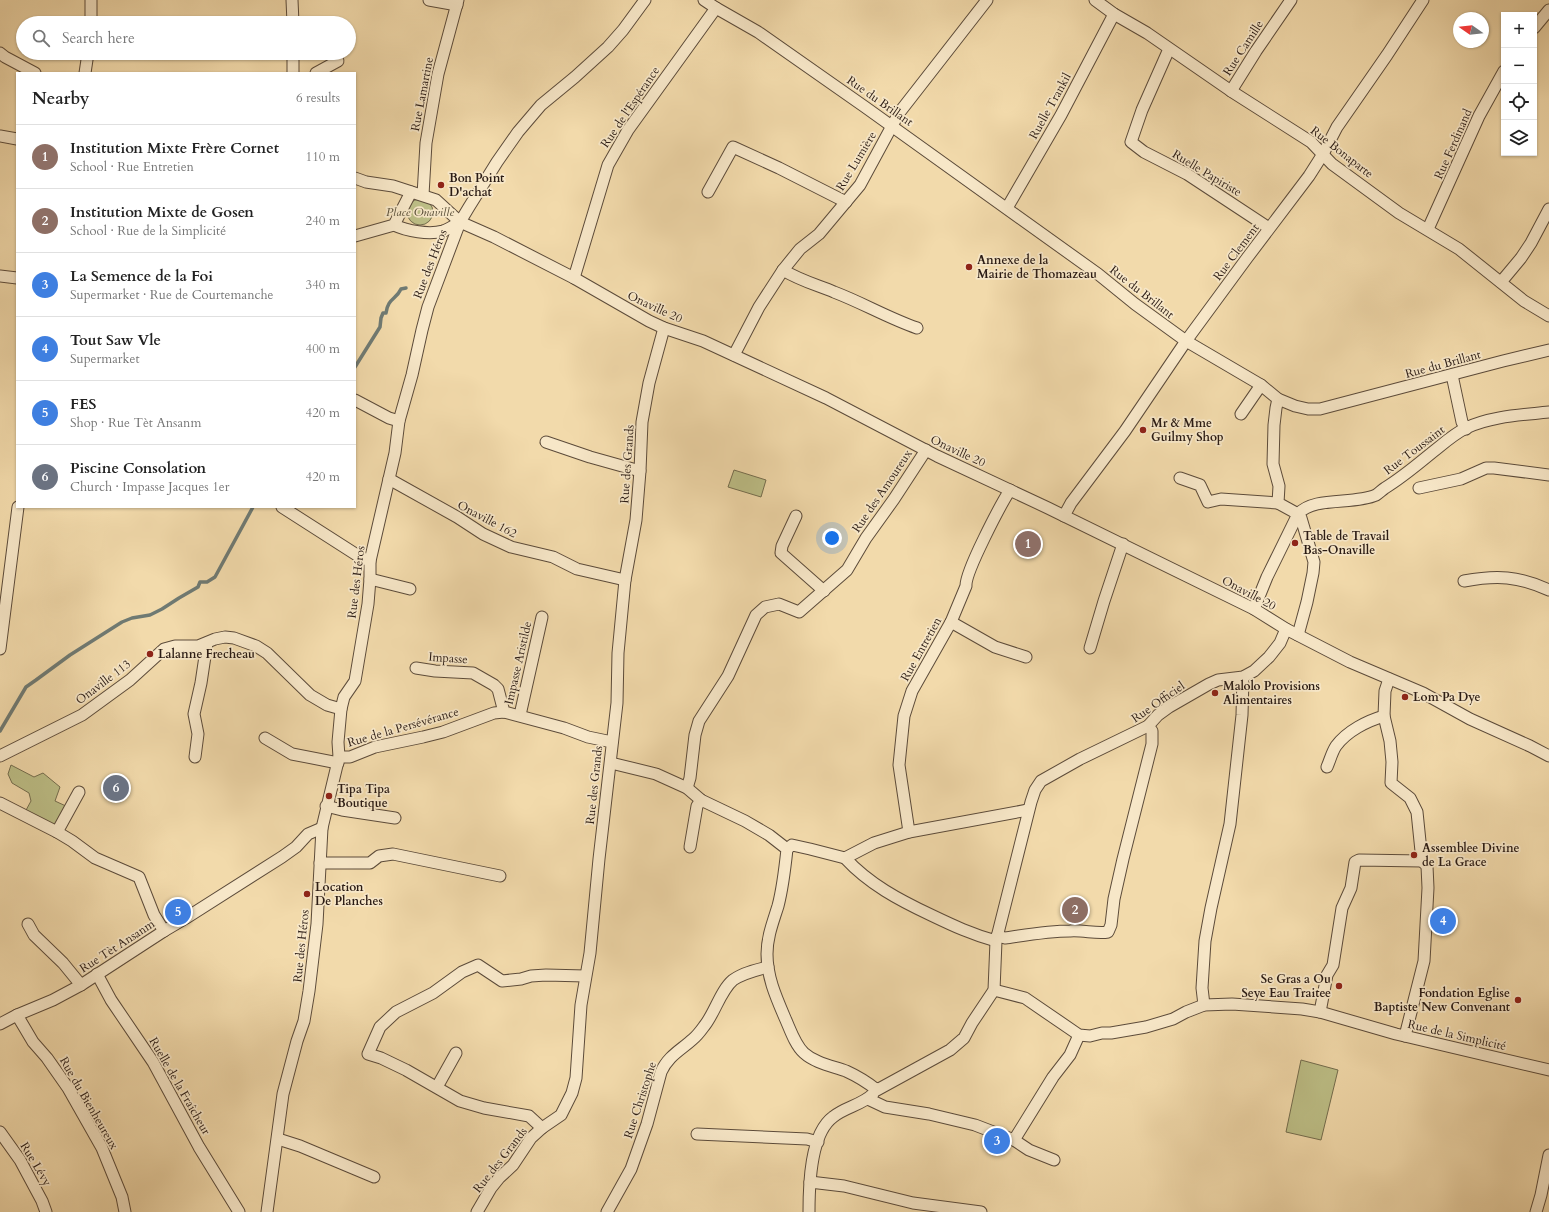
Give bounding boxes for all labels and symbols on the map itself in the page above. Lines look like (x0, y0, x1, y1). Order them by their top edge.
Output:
north arrow (1453, 12, 1489, 48)
street label: Rue Camille (1219, 17, 1267, 79)
street label: Rue Lamartine (407, 56, 437, 132)
street label: Rue de l'Espérance (597, 63, 663, 151)
street label: Ruelle Trankil (1025, 70, 1075, 142)
street label: Rue du Brillant (844, 72, 917, 130)
street label: Rue Ferdinand (1430, 106, 1476, 182)
street label: Rue Bonaparte (1307, 122, 1377, 182)
street label: Rue Lumière (832, 128, 880, 194)
street label: Ruelle Papiriste (1169, 146, 1245, 200)
place label: Bon Point D'achat (449, 170, 505, 200)
marker: Bon Point D'achat (436, 180, 446, 190)
park label: Place Onaville (386, 204, 454, 220)
street label: Rue Clement (1209, 220, 1263, 284)
street label: Rue des Héros (409, 227, 451, 301)
place label: Annexe de la Mairie de Thomazeau (977, 252, 1097, 282)
marker: Annexe de la Mairie de Thomazeau (964, 262, 974, 272)
street label: Rue du Brillant (1107, 262, 1178, 322)
street label: Onaville 20 (625, 287, 685, 327)
street label: Rue du Brillant (1403, 346, 1483, 382)
place label: Mr & Mme Guilmy Shop (1151, 415, 1224, 445)
street label: Rue Toussaint (1380, 422, 1448, 478)
street label: Rue des Grands (616, 424, 638, 504)
marker: Mr & Mme Guilmy Shop (1138, 425, 1148, 435)
street label: Onaville 20 (928, 431, 988, 471)
street label: Rue des Amoureux (848, 446, 916, 536)
street label: Onaville 162 (455, 497, 519, 541)
your location (822, 528, 842, 548)
place label: Table de Travail Bas-Onaville (1303, 528, 1390, 558)
pin: 1 (1015, 529, 1041, 559)
marker: Table de Travail Bas-Onaville (1290, 538, 1300, 548)
street label: Rue des Héros (344, 545, 368, 619)
street label: Onaville 20 (1219, 572, 1279, 614)
street label: Rue Entretien (897, 614, 945, 684)
street label: Impasse Aristilde (501, 620, 535, 706)
place label: Lalanne Frecheau (158, 646, 255, 662)
marker: Lalanne Frecheau (145, 649, 155, 659)
street label: Impasse (428, 649, 468, 667)
street label: Onaville 113 (72, 656, 134, 708)
street label: Rue Officiel (1128, 678, 1188, 726)
place label: Malolo Provisions Alimentaires (1223, 678, 1320, 708)
marker: Malolo Provisions Alimentaires (1210, 688, 1220, 698)
place label: Lom Pa Dye (1413, 689, 1481, 705)
marker: Lom Pa Dye (1400, 692, 1410, 702)
street label: Rue de la Persévérance (345, 703, 461, 751)
street label: Rue des Grands (582, 745, 606, 825)
pin: 6 (103, 773, 129, 803)
place label: Tipa Tipa Boutique (337, 781, 390, 811)
marker: Tipa Tipa Boutique (324, 791, 334, 801)
place label: Assemblee Divine de La Grace (1422, 840, 1520, 870)
marker: Assemblee Divine de La Grace (1409, 850, 1419, 860)
place label: Location De Planches (315, 879, 383, 909)
marker: Location De Planches (302, 889, 312, 899)
pin: 2 (1062, 895, 1088, 925)
pin: 5 (165, 897, 191, 927)
pin: 4 (1430, 906, 1456, 936)
street label: Rue des Héros (289, 909, 313, 983)
street label: Rue Tèt Ansanm (76, 915, 158, 976)
place label: Se Gras a Ou Seye Eau Traitee (1242, 971, 1331, 1001)
marker: Se Gras a Ou Seye Eau Traitee (1334, 981, 1344, 991)
place label: Fondation Eglise Baptiste New Convenant (1374, 985, 1511, 1015)
marker: Fondation Eglise Baptiste New Convenant (1513, 995, 1523, 1005)
street label: Rue de la Simplicité (1406, 1016, 1508, 1054)
street label: Ruelle de la Fraîcheur (146, 1034, 215, 1138)
street label: Rue du Bienheureux (56, 1054, 122, 1152)
street label: Rue Christophe (620, 1060, 660, 1140)
street label: Rue des Grands (469, 1124, 531, 1196)
pin: 3 (984, 1126, 1010, 1156)
street label: Rue Lévy (17, 1139, 56, 1190)

